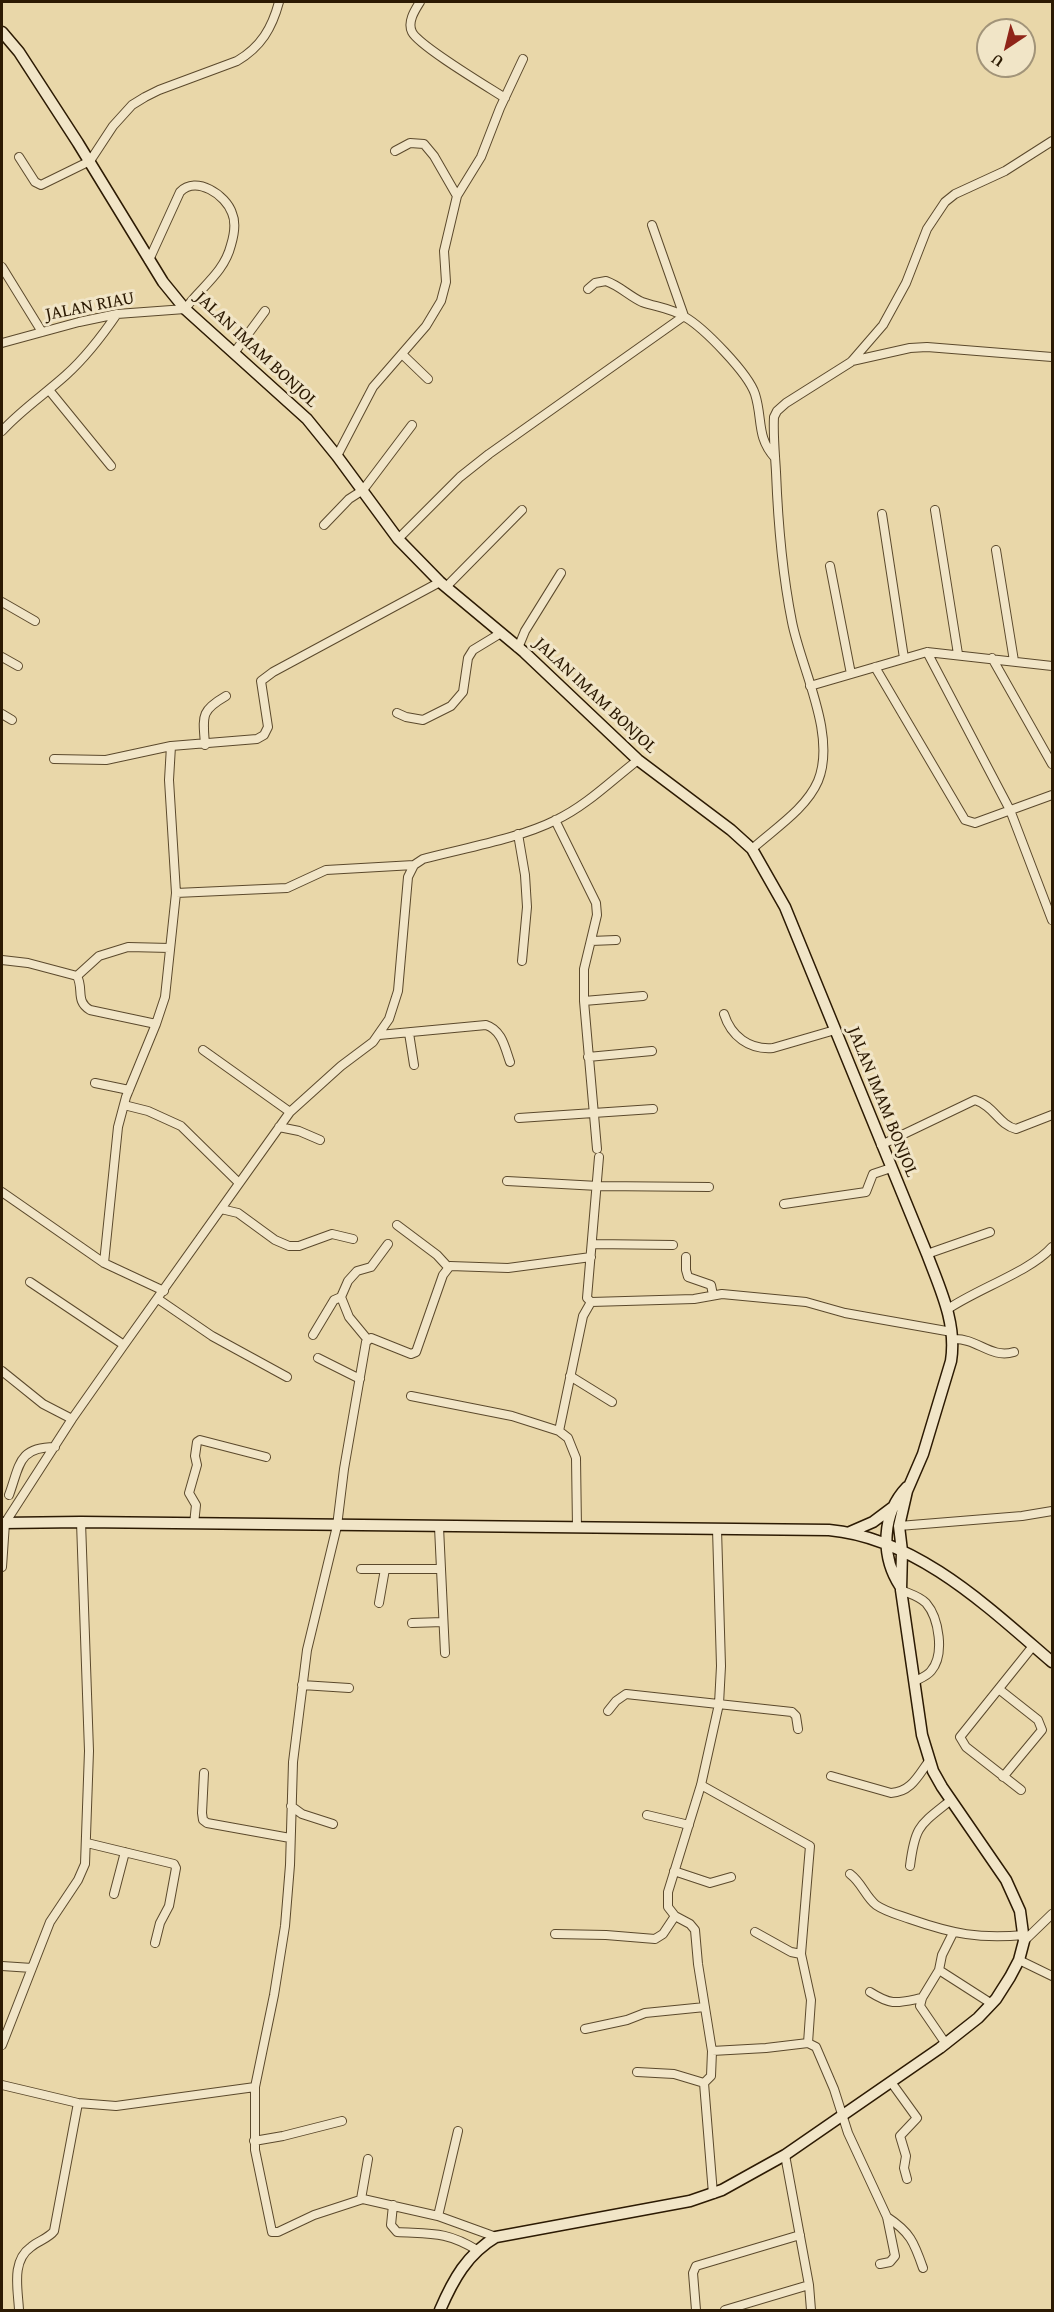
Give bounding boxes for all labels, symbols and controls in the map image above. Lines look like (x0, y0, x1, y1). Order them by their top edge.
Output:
north arrow (976, 18, 1036, 78)
text: U (986, 48, 1008, 74)
street label: JALAN IMAM BONJOL (190, 287, 322, 413)
street label: JALAN RIAU (44, 288, 136, 326)
street label: JALAN IMAM BONJOL (529, 633, 661, 759)
street label: JALAN IMAM BONJOL (842, 1024, 922, 1180)

